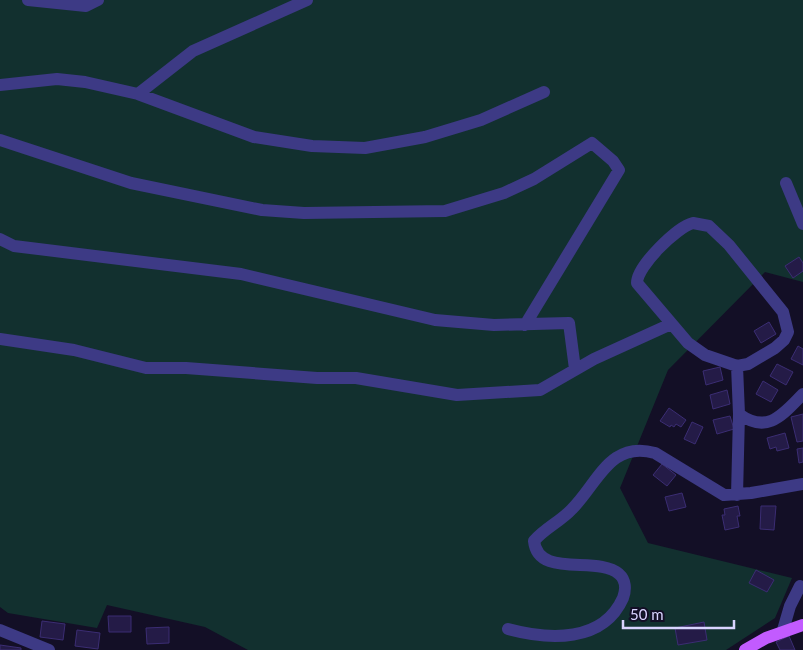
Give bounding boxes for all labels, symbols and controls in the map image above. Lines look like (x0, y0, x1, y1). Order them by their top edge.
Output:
scale bar (623, 598, 734, 630)
text: 50 m (630, 605, 664, 623)

